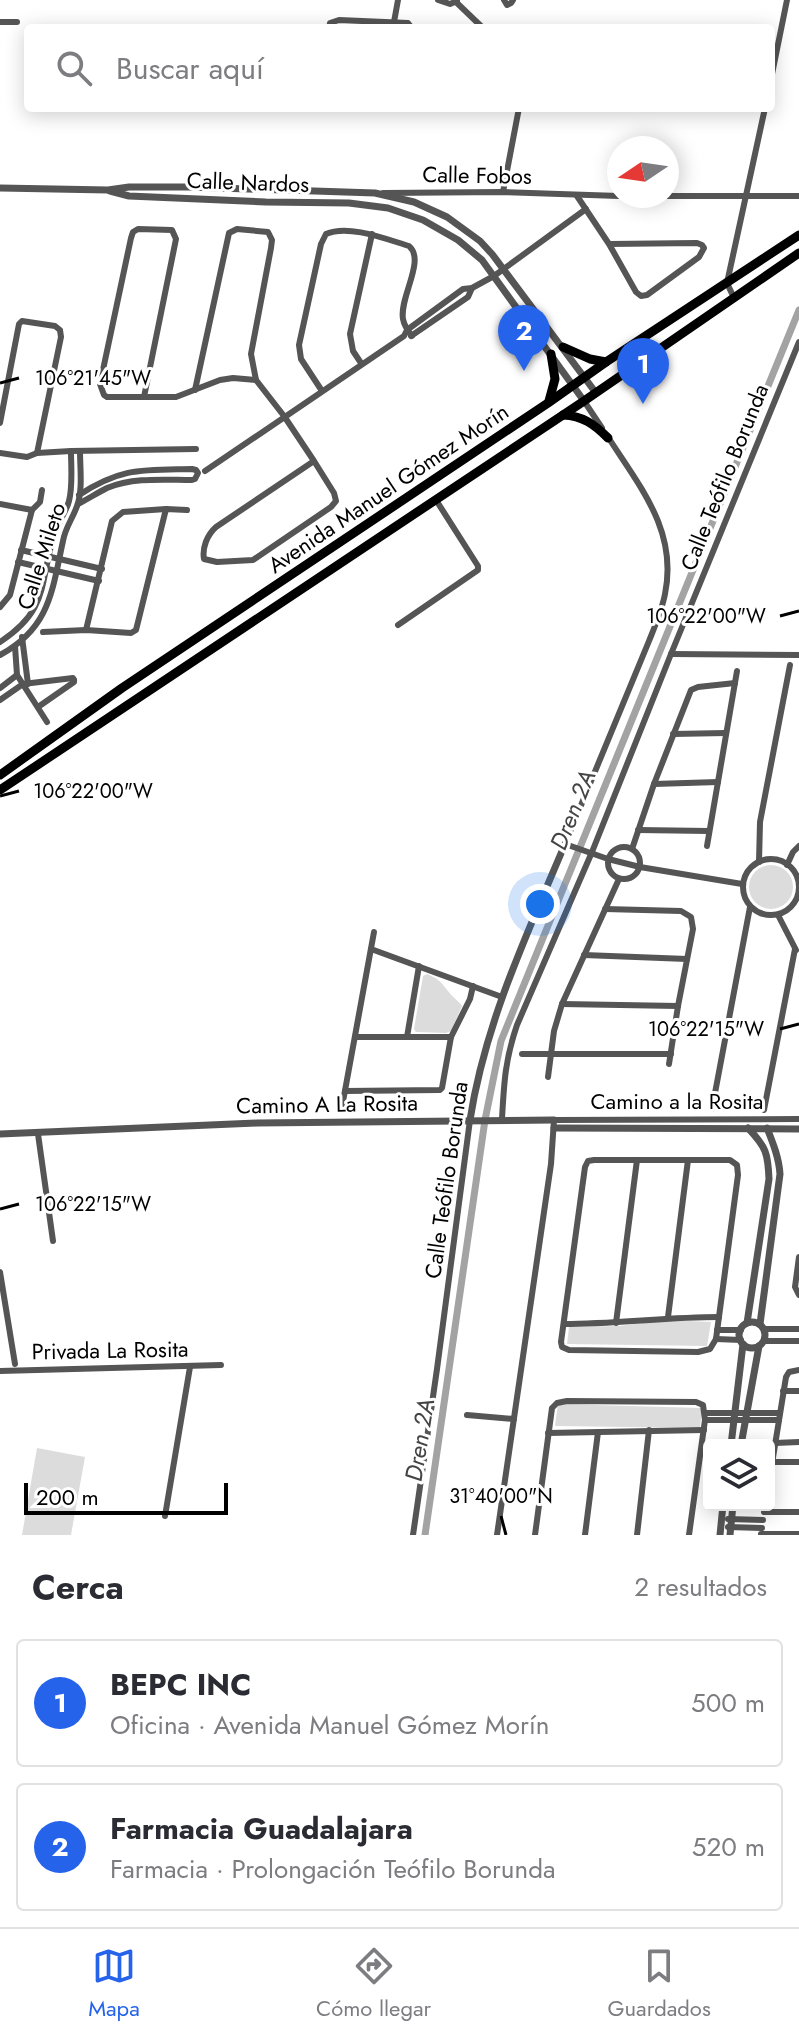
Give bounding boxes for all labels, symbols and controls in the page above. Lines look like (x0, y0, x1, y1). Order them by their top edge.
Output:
search box (24, 24, 775, 112)
icon: search (52, 46, 96, 90)
text: Buscar aquí (116, 47, 264, 90)
north arrow (607, 136, 679, 208)
street label: Calle Fobos (422, 158, 532, 192)
street label: Calle Nardos (186, 164, 310, 200)
pin: 2 (498, 305, 550, 371)
pin: 1 (617, 338, 669, 404)
text: 106°21'45"W (35, 364, 151, 393)
street label: Calle Teófilo Borunda (672, 379, 776, 575)
street label: Avenida Manuel Gómez Morín (261, 395, 515, 581)
street label: Calle Mileto (9, 498, 73, 614)
text: 106°22'00"W (646, 602, 766, 631)
water label: Dren 2A (541, 765, 604, 855)
text: 106°22'00"W (33, 777, 153, 806)
your location (520, 884, 560, 924)
text: 106°22'15"W (648, 1015, 764, 1044)
street label: Calle Teófilo Borunda (416, 1079, 476, 1281)
street label: Camino a la Rosita (591, 1085, 763, 1117)
street label: Camino A La Rosita (236, 1086, 418, 1122)
text: 106°22'15"W (35, 1190, 151, 1219)
street label: Privada La Rosita (31, 1333, 189, 1367)
water label: Dren 2A (396, 1396, 443, 1484)
map controls (703, 1439, 775, 1511)
button: layers (703, 1439, 775, 1511)
scale bar (24, 1479, 228, 1515)
text: 200 m (36, 1481, 99, 1513)
text: 31°40'00"N (449, 1482, 553, 1511)
text: Cerca (32, 1563, 124, 1612)
text: 2 resultados (634, 1568, 767, 1606)
text: BEPC INC (110, 1663, 251, 1706)
text: 1 (53, 1684, 67, 1722)
text: 500 m (691, 1684, 765, 1722)
text: Oficina · Avenida Manuel Gómez Morín (110, 1706, 549, 1744)
text: Farmacia Guadalajara (110, 1807, 413, 1850)
text: 2 (51, 1828, 69, 1866)
text: 520 m (692, 1828, 765, 1866)
text: Farmacia · Prolongación Teófilo Borunda (110, 1850, 555, 1888)
tab: Mapa (88, 1944, 140, 2024)
tab: Cómo llegar (316, 1944, 431, 2024)
tab: Guardados (607, 1944, 711, 2024)

